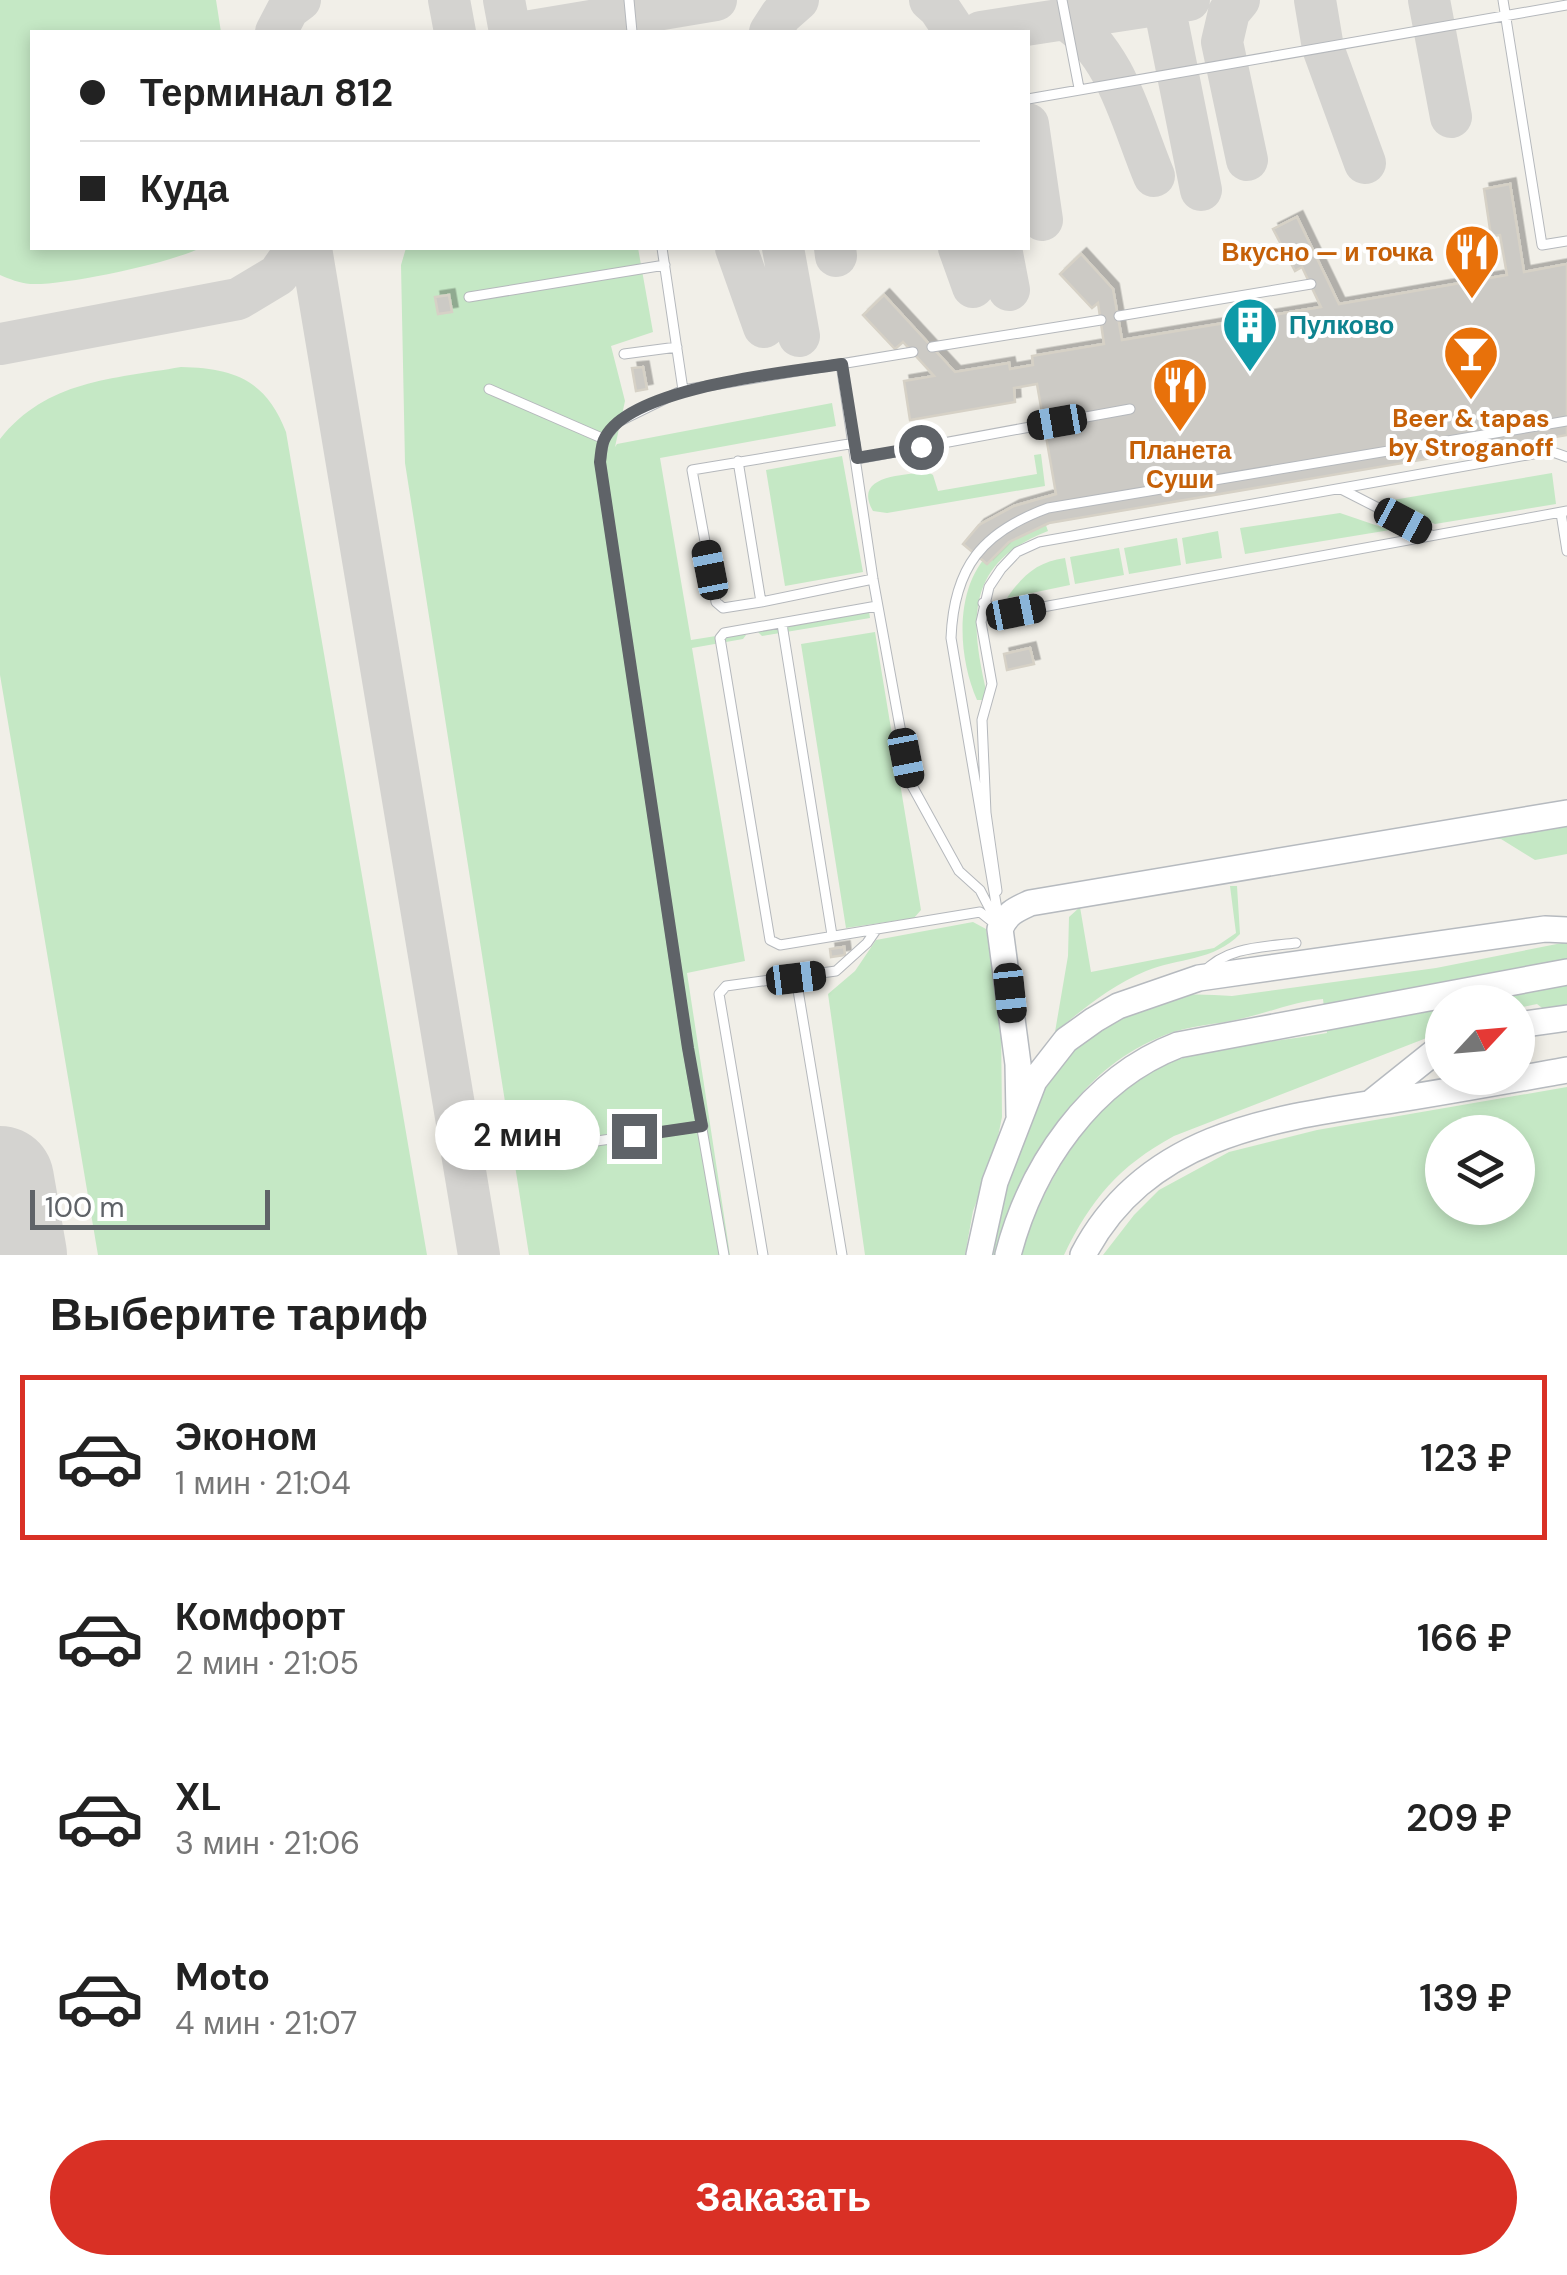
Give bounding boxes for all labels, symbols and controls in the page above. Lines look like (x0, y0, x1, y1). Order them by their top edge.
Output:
text: Терминал 812 (140, 68, 393, 118)
text: Куда (140, 164, 229, 214)
restaurant icon: Вкусно — и точка (1442, 222, 1502, 301)
place label: Вкусно — и точка (1221, 236, 1434, 269)
building icon: Пулково (1220, 295, 1280, 374)
place label: Пулково (1289, 309, 1394, 342)
bar icon: Beer & tapas by Stroganoff (1441, 323, 1501, 402)
restaurant icon: Планета Суши (1150, 355, 1210, 434)
car (1025, 402, 1089, 442)
place label: Beer & tapas by Stroganoff (1388, 402, 1554, 464)
route start (899, 425, 944, 470)
place label: Планета Суши (1129, 434, 1232, 496)
car (1369, 494, 1437, 548)
car (690, 538, 730, 602)
car (984, 592, 1048, 632)
car (886, 726, 926, 790)
car (764, 959, 828, 997)
car (992, 962, 1028, 1024)
north arrow (1425, 985, 1535, 1095)
map controls (1425, 985, 1535, 1225)
callout: 2 мин (434, 1101, 599, 1171)
text: 2 мин (473, 1114, 562, 1156)
route end (612, 1114, 657, 1159)
button: layers (1425, 1115, 1535, 1225)
scale bar (30, 1185, 270, 1230)
text: 100 m (45, 1189, 124, 1226)
text: Выберите тариф (50, 1285, 428, 1344)
text: Эконом (175, 1412, 318, 1462)
icon: car (55, 1413, 145, 1503)
text: 123 ₽ (1420, 1433, 1512, 1483)
text: 1 мин · 21:04 (175, 1462, 351, 1504)
text: Комфорт (175, 1592, 346, 1642)
icon: car (55, 1593, 145, 1683)
text: 166 ₽ (1417, 1613, 1512, 1663)
text: 2 мин · 21:05 (175, 1642, 359, 1684)
text: XL (175, 1772, 222, 1822)
icon: car (55, 1773, 145, 1863)
text: 209 ₽ (1406, 1793, 1512, 1843)
text: 3 мин · 21:06 (175, 1822, 360, 1864)
text: Moto (175, 1952, 270, 2002)
icon: car (55, 1953, 145, 2043)
text: 139 ₽ (1419, 1973, 1512, 2023)
text: 4 мин · 21:07 (175, 2002, 357, 2044)
button: Заказать (50, 2140, 1517, 2255)

